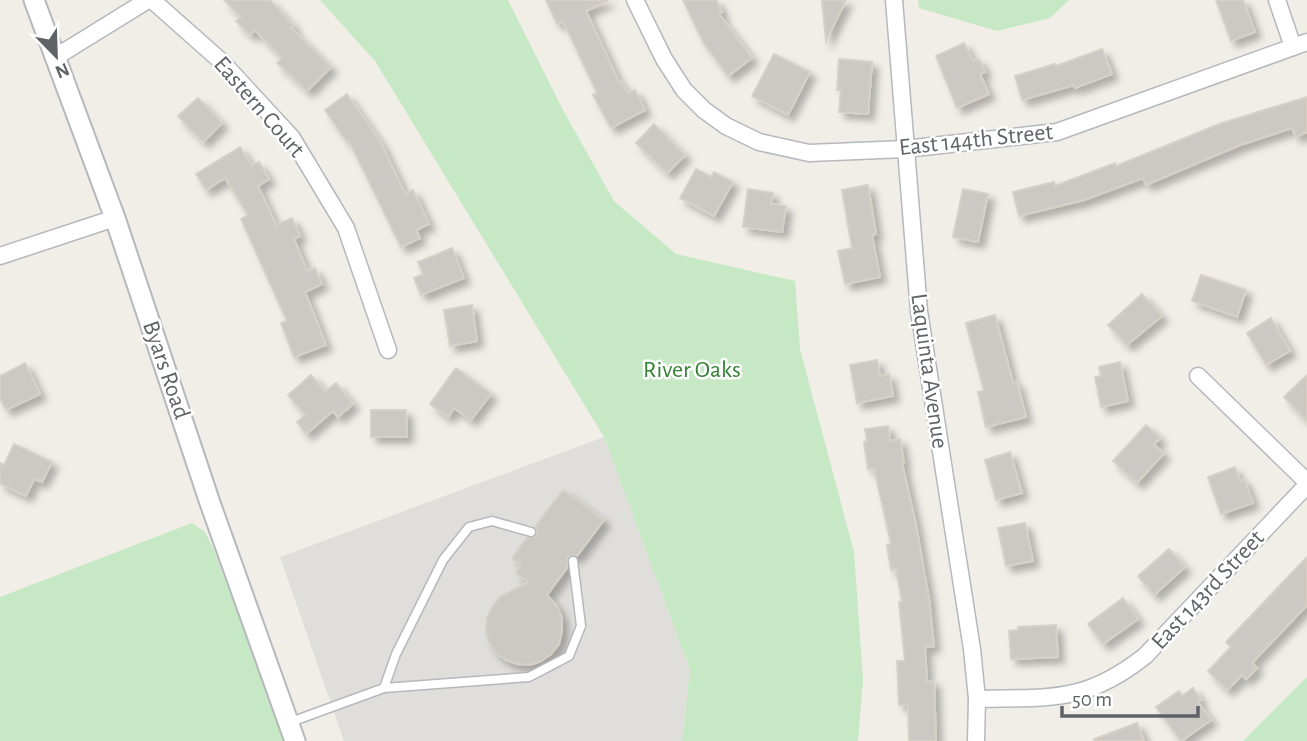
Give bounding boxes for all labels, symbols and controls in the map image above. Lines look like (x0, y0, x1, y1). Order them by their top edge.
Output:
north arrow (21, 21, 91, 91)
street label: Eastern Court (209, 52, 309, 162)
text: N (52, 59, 72, 82)
street label: East 144th Street (898, 120, 1054, 160)
street label: Laquinta Avenue (906, 292, 952, 450)
street label: Byars Road (138, 318, 194, 422)
park label: River Oaks (643, 358, 741, 382)
street label: East 143rd Street (1147, 526, 1269, 654)
scale bar (1062, 674, 1198, 718)
text: 50 m (1072, 689, 1112, 710)

